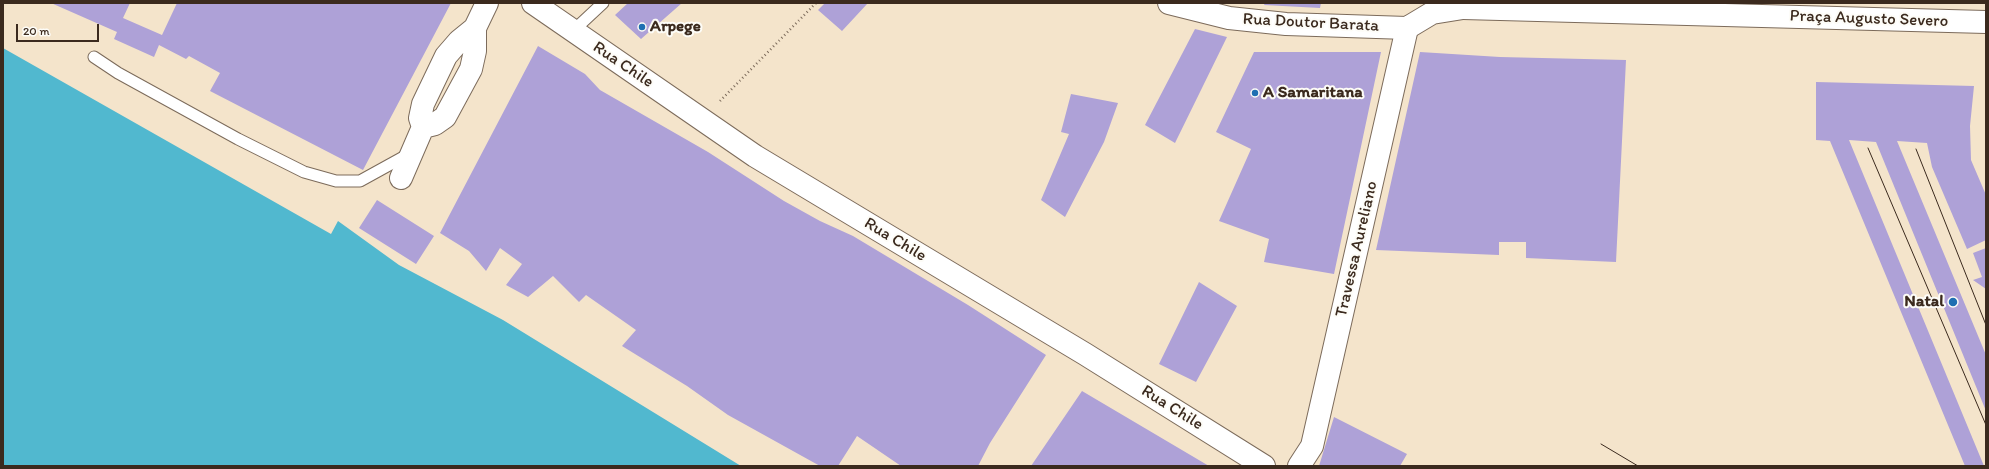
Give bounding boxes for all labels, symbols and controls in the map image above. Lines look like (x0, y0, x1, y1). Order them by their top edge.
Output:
street label: Praça Augusto Severo (1789, 6, 1949, 32)
street label: Rua Doutor Barata (1242, 9, 1380, 37)
scale bar (18, 16, 101, 42)
place label: Arpege (650, 17, 701, 37)
marker: Arpege (637, 22, 647, 32)
text: 20 m (23, 24, 50, 38)
street label: Rua Chile (589, 37, 657, 93)
place label: A Samaritana (1263, 83, 1363, 103)
marker: A Samaritana (1250, 88, 1260, 98)
street label: Travessa Aureliano (1331, 179, 1383, 319)
street label: Rua Chile (860, 213, 930, 267)
place label: Natal (1904, 292, 1944, 312)
marker: Natal (1947, 296, 1959, 308)
street label: Rua Chile (1137, 381, 1207, 435)

